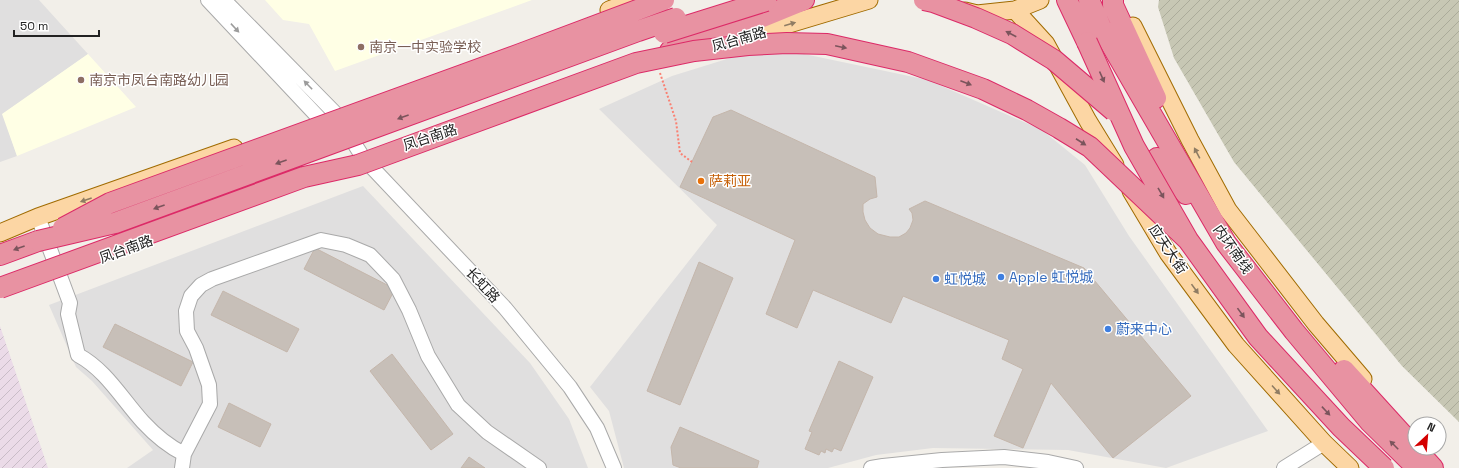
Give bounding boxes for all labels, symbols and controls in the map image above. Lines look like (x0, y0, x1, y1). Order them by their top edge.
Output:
scale bar (14, 12, 99, 38)
text: 50 m (20, 18, 48, 34)
one-way arrow (785, 21, 797, 27)
street label: 凤台南路 (710, 23, 768, 55)
one-way arrow (230, 24, 239, 33)
one-way arrow (1005, 31, 1017, 37)
place label: 南京一中实验学校 (369, 38, 481, 56)
marker: 南京一中实验学校 (356, 42, 366, 52)
one-way arrow (835, 44, 847, 50)
place label: 南京市凤台南路幼儿园 (89, 71, 229, 89)
one-way arrow (1100, 72, 1106, 84)
marker: 南京市凤台南路幼儿园 (76, 75, 86, 85)
one-way arrow (303, 80, 312, 90)
one-way arrow (960, 80, 972, 86)
one-way arrow (396, 115, 408, 121)
street label: 凤台南路 (401, 120, 459, 154)
one-way arrow (1076, 138, 1086, 146)
one-way arrow (1194, 147, 1201, 159)
one-way arrow (274, 160, 286, 166)
place label: 萨莉亚 (709, 172, 751, 190)
marker: 萨莉亚 (696, 176, 706, 186)
one-way arrow (1158, 187, 1165, 199)
one-way arrow (79, 197, 91, 203)
one-way arrow (152, 205, 164, 211)
street label: 应天大街 (1145, 221, 1191, 277)
street label: 内环南线 (1210, 221, 1256, 277)
street label: 凤台南路 (97, 231, 155, 267)
one-way arrow (13, 246, 25, 252)
street label: 长虹路 (462, 264, 504, 306)
place label: Apple 虹悦城 (1009, 268, 1093, 286)
place label: 虹悦城 (944, 270, 986, 288)
marker: Apple 虹悦城 (996, 272, 1006, 282)
marker: 虹悦城 (931, 274, 941, 284)
one-way arrow (1190, 284, 1198, 294)
one-way arrow (1237, 308, 1245, 318)
place label: 蔚来中心 (1116, 320, 1172, 338)
marker: 蔚来中心 (1103, 324, 1113, 334)
one-way arrow (1272, 385, 1281, 395)
one-way arrow (1322, 405, 1331, 416)
north arrow (1407, 416, 1447, 456)
text: N (1425, 419, 1438, 435)
one-way arrow (1389, 440, 1399, 450)

